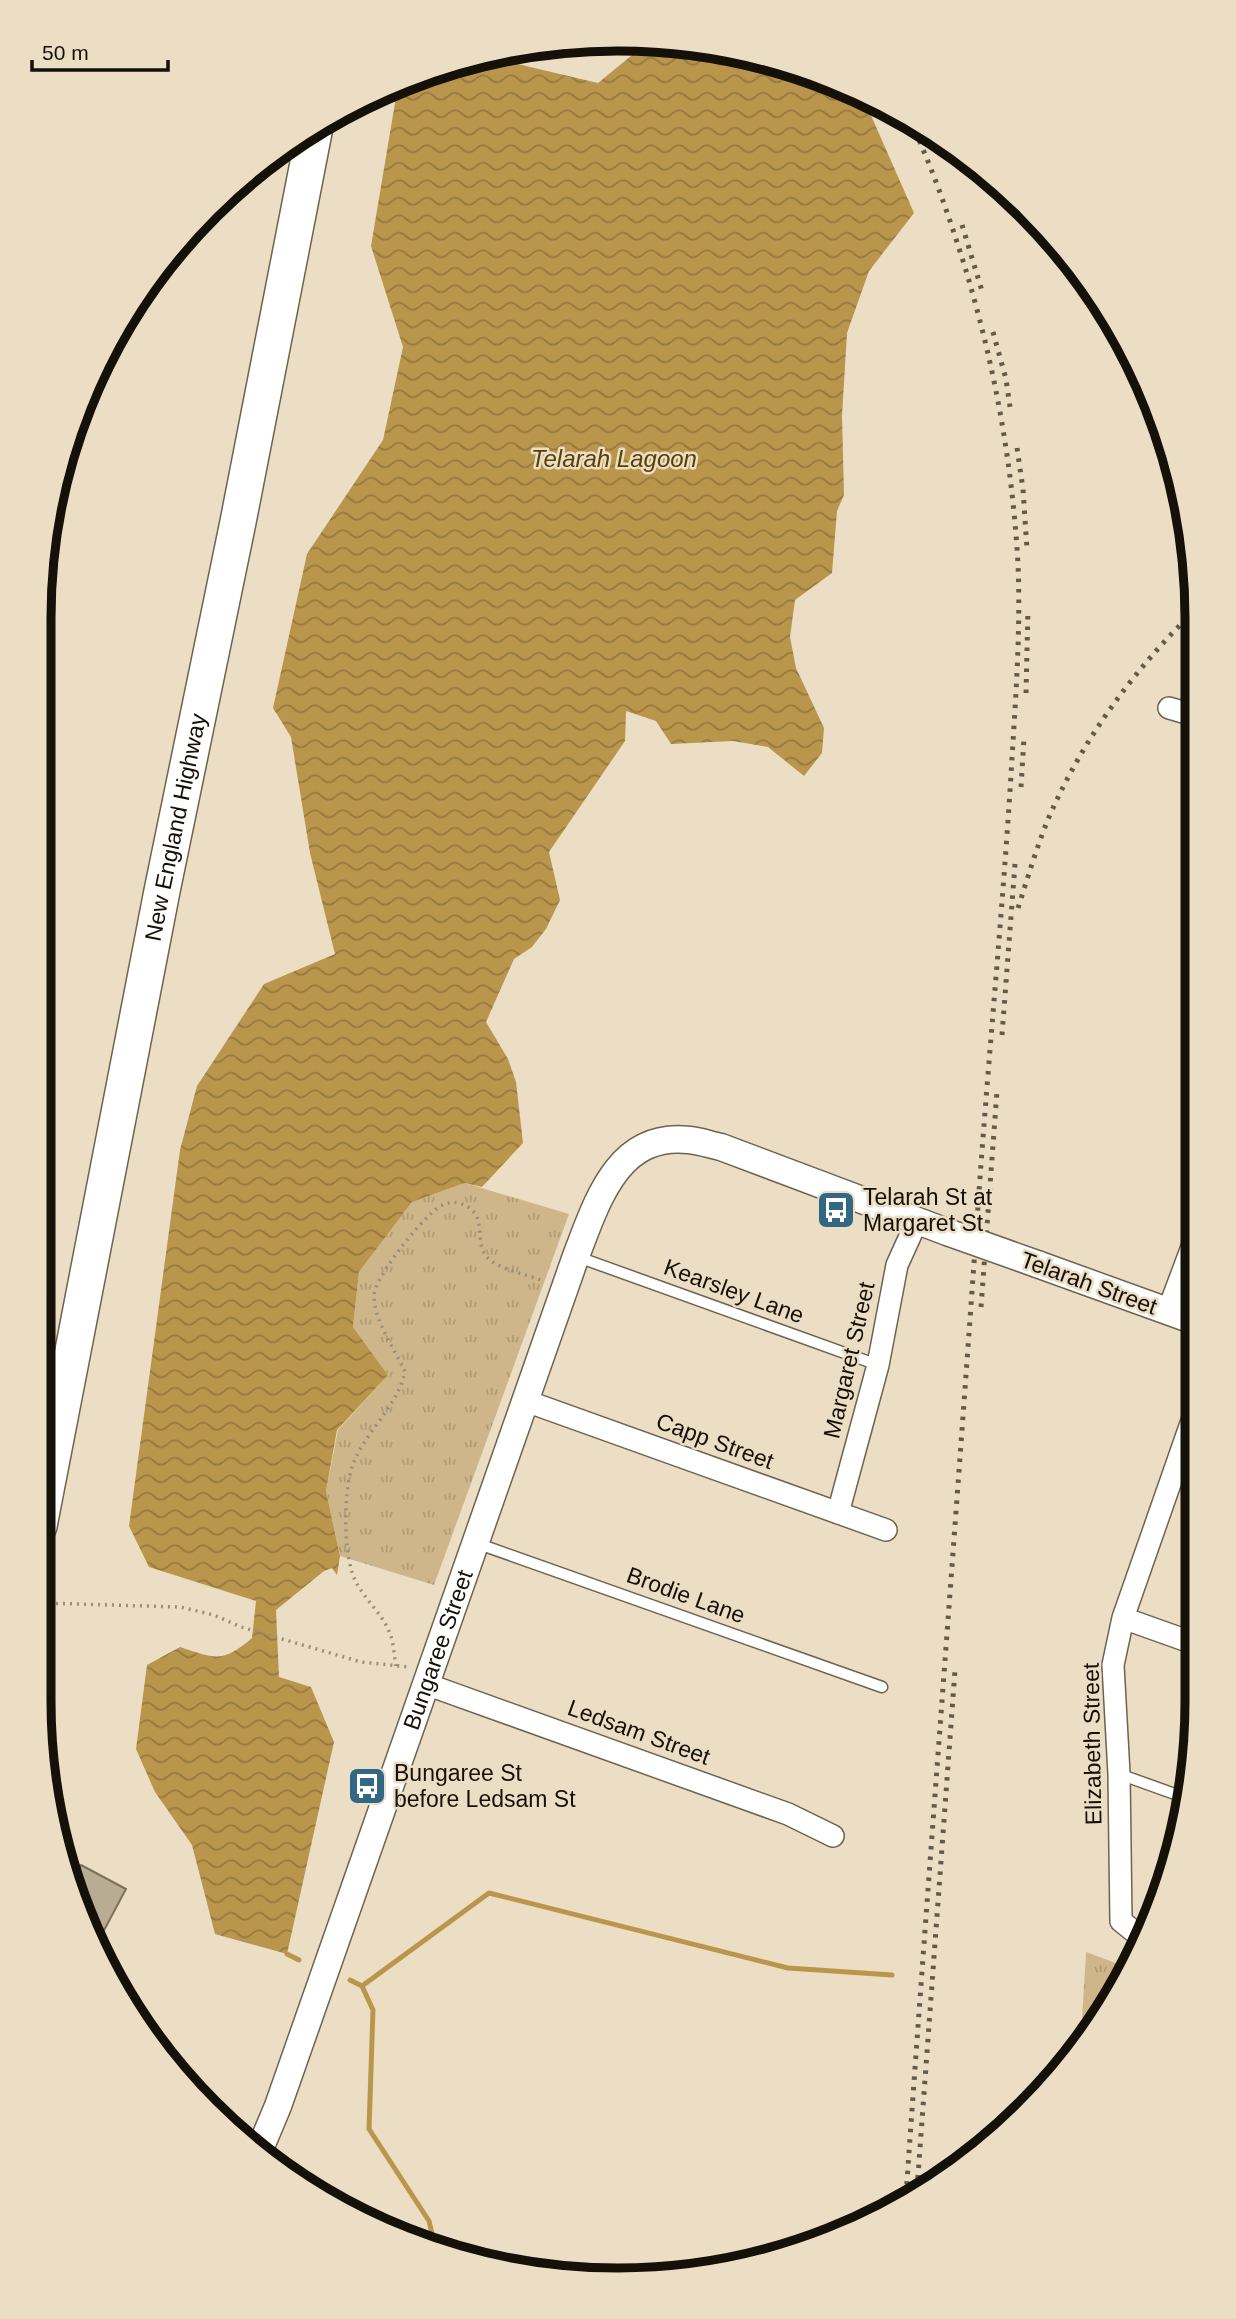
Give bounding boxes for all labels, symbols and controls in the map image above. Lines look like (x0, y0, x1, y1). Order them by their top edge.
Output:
scale bar (32, 28, 168, 72)
text: 50 m (42, 41, 89, 64)
water label: Telarah Lagoon (531, 445, 697, 472)
street label: New England Highway (140, 711, 211, 943)
place label: Telarah St at Margaret St (863, 1184, 993, 1236)
bus stop icon: Telarah St at Margaret St (815, 1189, 857, 1231)
street label: Telarah Street (1017, 1246, 1161, 1320)
street label: Kearsley Lane (660, 1254, 808, 1328)
street label: Margaret Street (818, 1279, 880, 1441)
street label: Capp Street (653, 1408, 778, 1474)
street label: Brodie Lane (623, 1562, 749, 1628)
street label: Bungaree Street (398, 1566, 478, 1733)
street label: Elizabeth Street (1078, 1662, 1106, 1825)
street label: Ledsam Street (564, 1694, 714, 1770)
place label: Bungaree St before Ledsam St (394, 1760, 576, 1812)
bus stop icon: Bungaree St before Ledsam St (346, 1765, 388, 1807)

